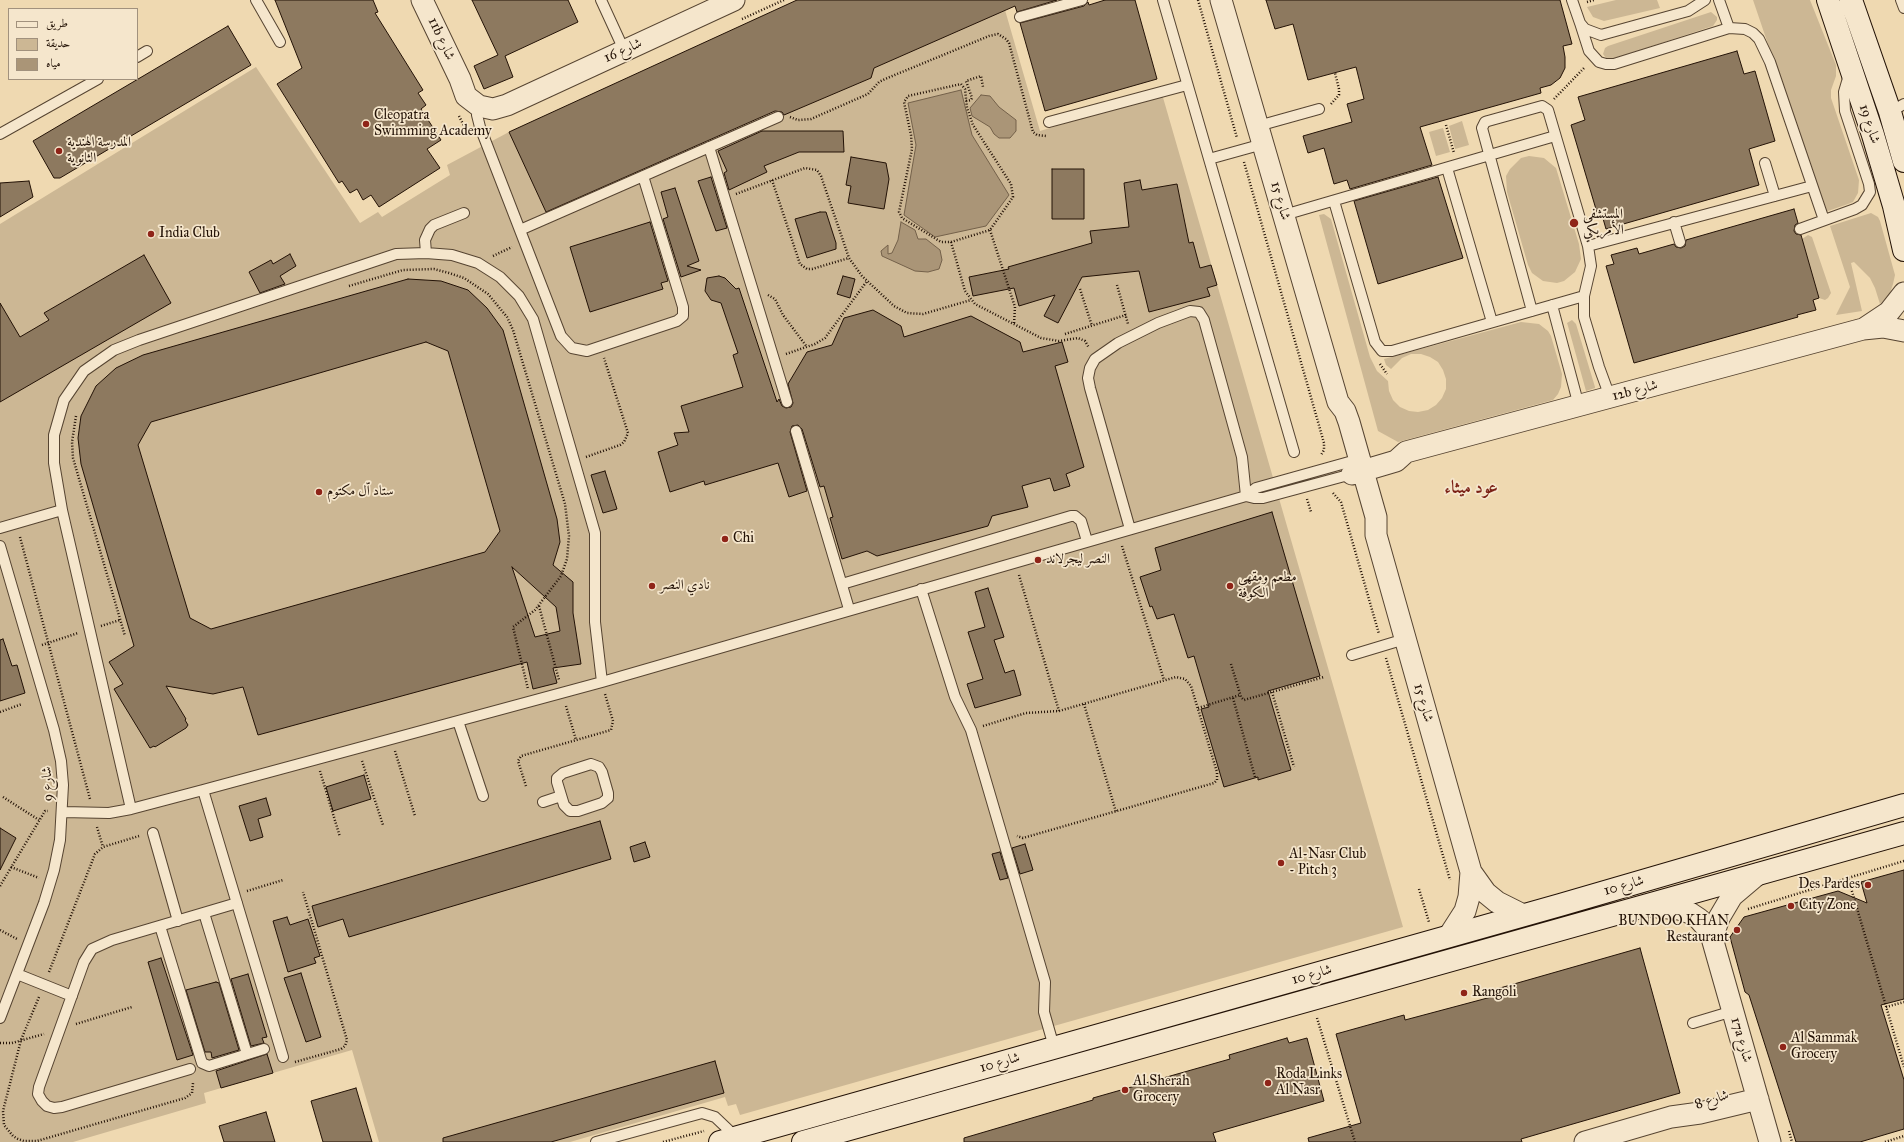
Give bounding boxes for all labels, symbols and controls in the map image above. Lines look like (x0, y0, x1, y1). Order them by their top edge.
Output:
legend (8, 8, 138, 80)
street label: 11b شارع (424, 15, 458, 63)
text: طريق (46, 16, 68, 30)
street label: شارع 16 (601, 35, 645, 67)
text: حديقة (46, 36, 70, 50)
text: مياه (46, 56, 61, 70)
street label: شارع 19 (1855, 102, 1883, 146)
place label: Cleopatra Swimming Academy (374, 108, 492, 140)
marker: Cleopatra Swimming Academy (361, 119, 371, 129)
place label: المدرسة الهندية الثانوية (67, 135, 131, 168)
marker: المدرسة الهندية الثانوية (54, 146, 64, 156)
street label: شارع 15 (1267, 180, 1293, 222)
place label: المستشفى الأمريكي (1583, 207, 1624, 240)
marker: المستشفى الأمريكي (1568, 217, 1580, 229)
place label: India Club (159, 226, 220, 242)
marker: India Club (146, 229, 156, 239)
street label: 12b شارع (1610, 377, 1660, 405)
district label: عود ميثاء (1444, 478, 1498, 500)
place label: ستاد اّل مكتوم (327, 484, 394, 500)
marker: ستاد اّل مكتوم (314, 487, 324, 497)
place label: Chi (733, 531, 754, 547)
marker: Chi (720, 534, 730, 544)
place label: النصر ليجرلاند (1046, 552, 1110, 568)
marker: النصر ليجرلاند (1033, 555, 1043, 565)
place label: مطعم ومقهى الكوفة (1238, 570, 1297, 602)
place label: نادي النصر (660, 578, 710, 594)
marker: نادي النصر (647, 581, 657, 591)
marker: مطعم ومقهى الكوفة (1225, 581, 1235, 591)
street label: شارع 15 (1410, 682, 1436, 724)
street label: شارع 9 (39, 766, 57, 802)
place label: Al-Nasr Club - Pitch 3 (1289, 847, 1366, 880)
marker: Al-Nasr Club - Pitch 3 (1276, 858, 1286, 868)
street label: شارع 10 (1602, 872, 1646, 900)
place label: Des Pardes (1798, 877, 1860, 893)
marker: Des Pardes (1863, 880, 1873, 890)
place label: City Zone (1799, 898, 1856, 914)
marker: City Zone (1786, 901, 1796, 911)
place label: BUNDOO KHAN Restaurant (1618, 914, 1729, 946)
marker: BUNDOO KHAN Restaurant (1732, 925, 1742, 935)
street label: شارع 10 (1290, 961, 1334, 989)
place label: Rangoli (1472, 985, 1517, 1001)
marker: Rangoli (1459, 988, 1469, 998)
street label: 17a شارع (1727, 1015, 1755, 1065)
place label: Al Sammak Grocery (1791, 1031, 1857, 1064)
marker: Al Sammak Grocery (1778, 1042, 1788, 1052)
street label: شارع 10 (978, 1049, 1022, 1077)
place label: Roda Links Al Nasr (1276, 1067, 1342, 1100)
place label: Al Sherah Grocery (1133, 1074, 1190, 1106)
marker: Roda Links Al Nasr (1263, 1078, 1273, 1088)
marker: Al Sherah Grocery (1120, 1085, 1130, 1095)
street label: شارع 8 (1693, 1087, 1731, 1113)

